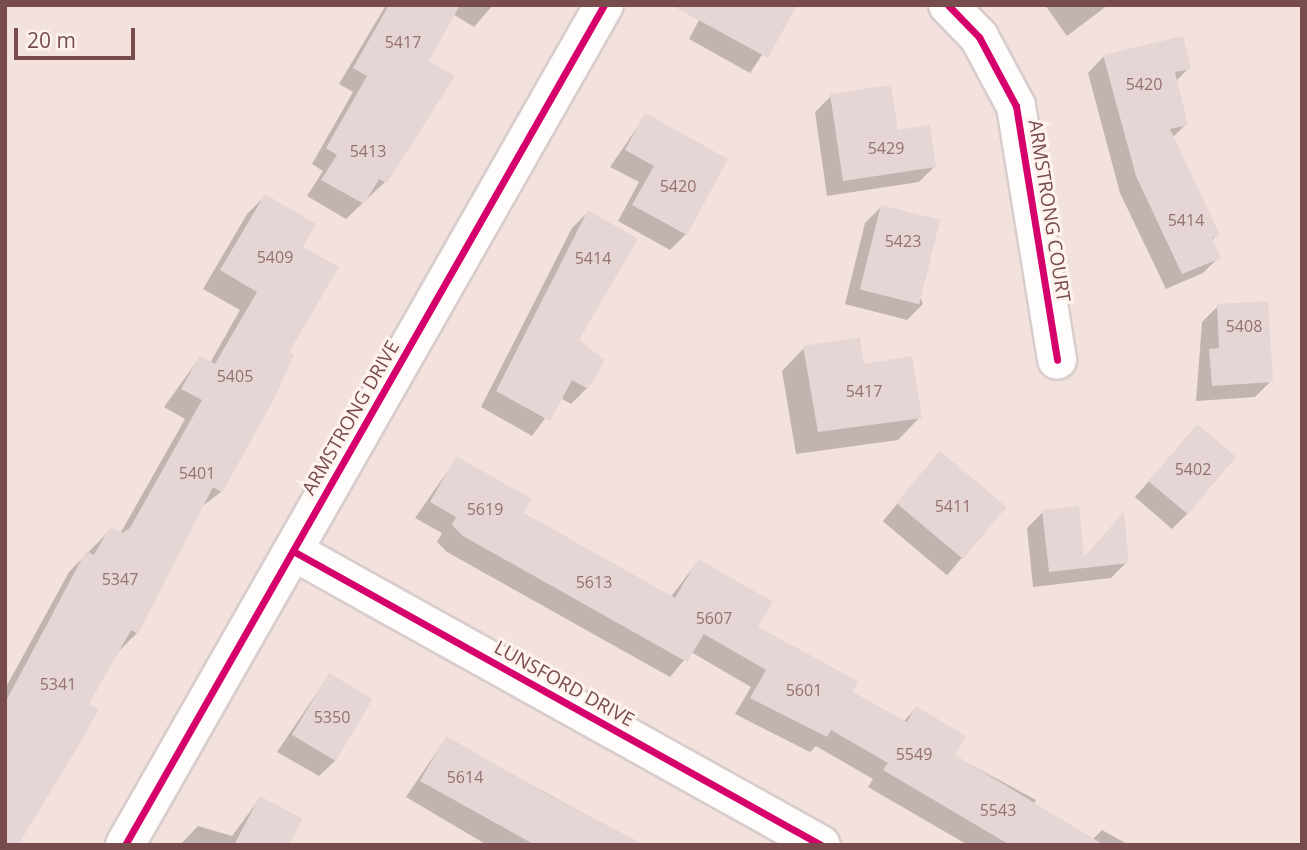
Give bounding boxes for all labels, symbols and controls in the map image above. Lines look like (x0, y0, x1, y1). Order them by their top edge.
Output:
scale bar (18, 14, 138, 58)
text: 20 m (27, 26, 76, 54)
house number: 5417 (385, 32, 421, 52)
house number: 5420 (1126, 74, 1162, 94)
street label: ARMSTRONG COURT (1023, 118, 1075, 304)
house number: 5429 (868, 138, 904, 158)
house number: 5413 (350, 141, 386, 161)
house number: 5420 (660, 176, 696, 196)
house number: 5414 (1168, 210, 1204, 230)
house number: 5423 (885, 231, 921, 251)
house number: 5409 (257, 247, 293, 267)
house number: 5414 (575, 248, 611, 268)
house number: 5408 (1226, 316, 1262, 336)
street label: ARMSTRONG DRIVE (298, 337, 404, 499)
house number: 5405 (217, 366, 253, 386)
house number: 5417 (846, 381, 882, 401)
house number: 5402 (1175, 459, 1211, 479)
house number: 5401 (179, 463, 215, 483)
house number: 5411 (935, 496, 971, 516)
house number: 5619 (467, 499, 503, 519)
house number: 5347 (102, 569, 138, 589)
house number: 5613 (576, 572, 612, 592)
house number: 5607 (696, 608, 732, 628)
street label: LUNSFORD DRIVE (490, 636, 638, 732)
house number: 5341 (40, 674, 76, 694)
house number: 5601 (786, 680, 822, 700)
house number: 5350 (314, 707, 350, 727)
house number: 5549 (896, 744, 932, 764)
house number: 5614 (447, 767, 483, 787)
house number: 5543 (980, 800, 1016, 820)

